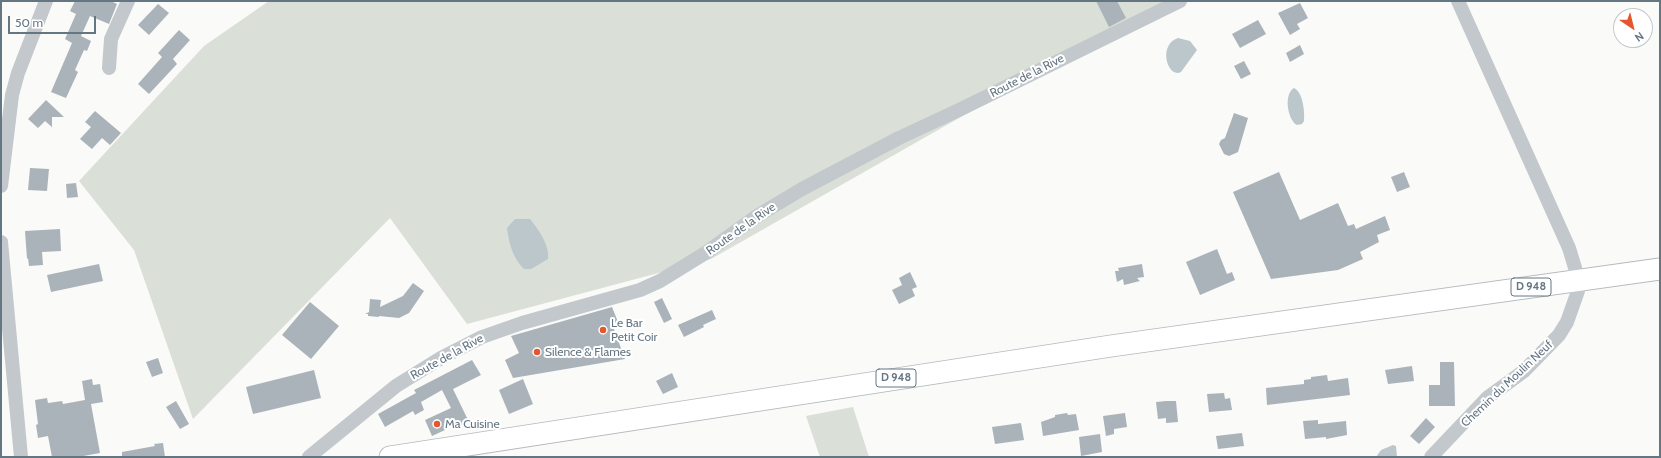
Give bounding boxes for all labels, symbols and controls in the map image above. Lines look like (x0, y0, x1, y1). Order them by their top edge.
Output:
scale bar (10, 8, 98, 34)
north arrow (1613, 8, 1653, 48)
text: 50 m (15, 15, 43, 30)
text: N (1632, 29, 1647, 45)
street label: Route de la Rive (988, 51, 1066, 101)
street label: Route de la Rive (704, 200, 778, 258)
road number: D 948 (1511, 278, 1551, 296)
place label: Le Bar Petit Coir (611, 316, 657, 344)
marker: Le Bar Petit Coir (598, 325, 608, 335)
street label: Route de la Rive (408, 331, 486, 383)
street label: Chemin du Moulin Neuf (1458, 338, 1556, 430)
place label: Silence & Flames (545, 345, 631, 359)
marker: Silence & Flames (532, 347, 542, 357)
road number: D 948 (876, 369, 916, 387)
place label: Ma Cuisine (445, 417, 500, 431)
marker: Ma Cuisine (432, 419, 442, 429)

